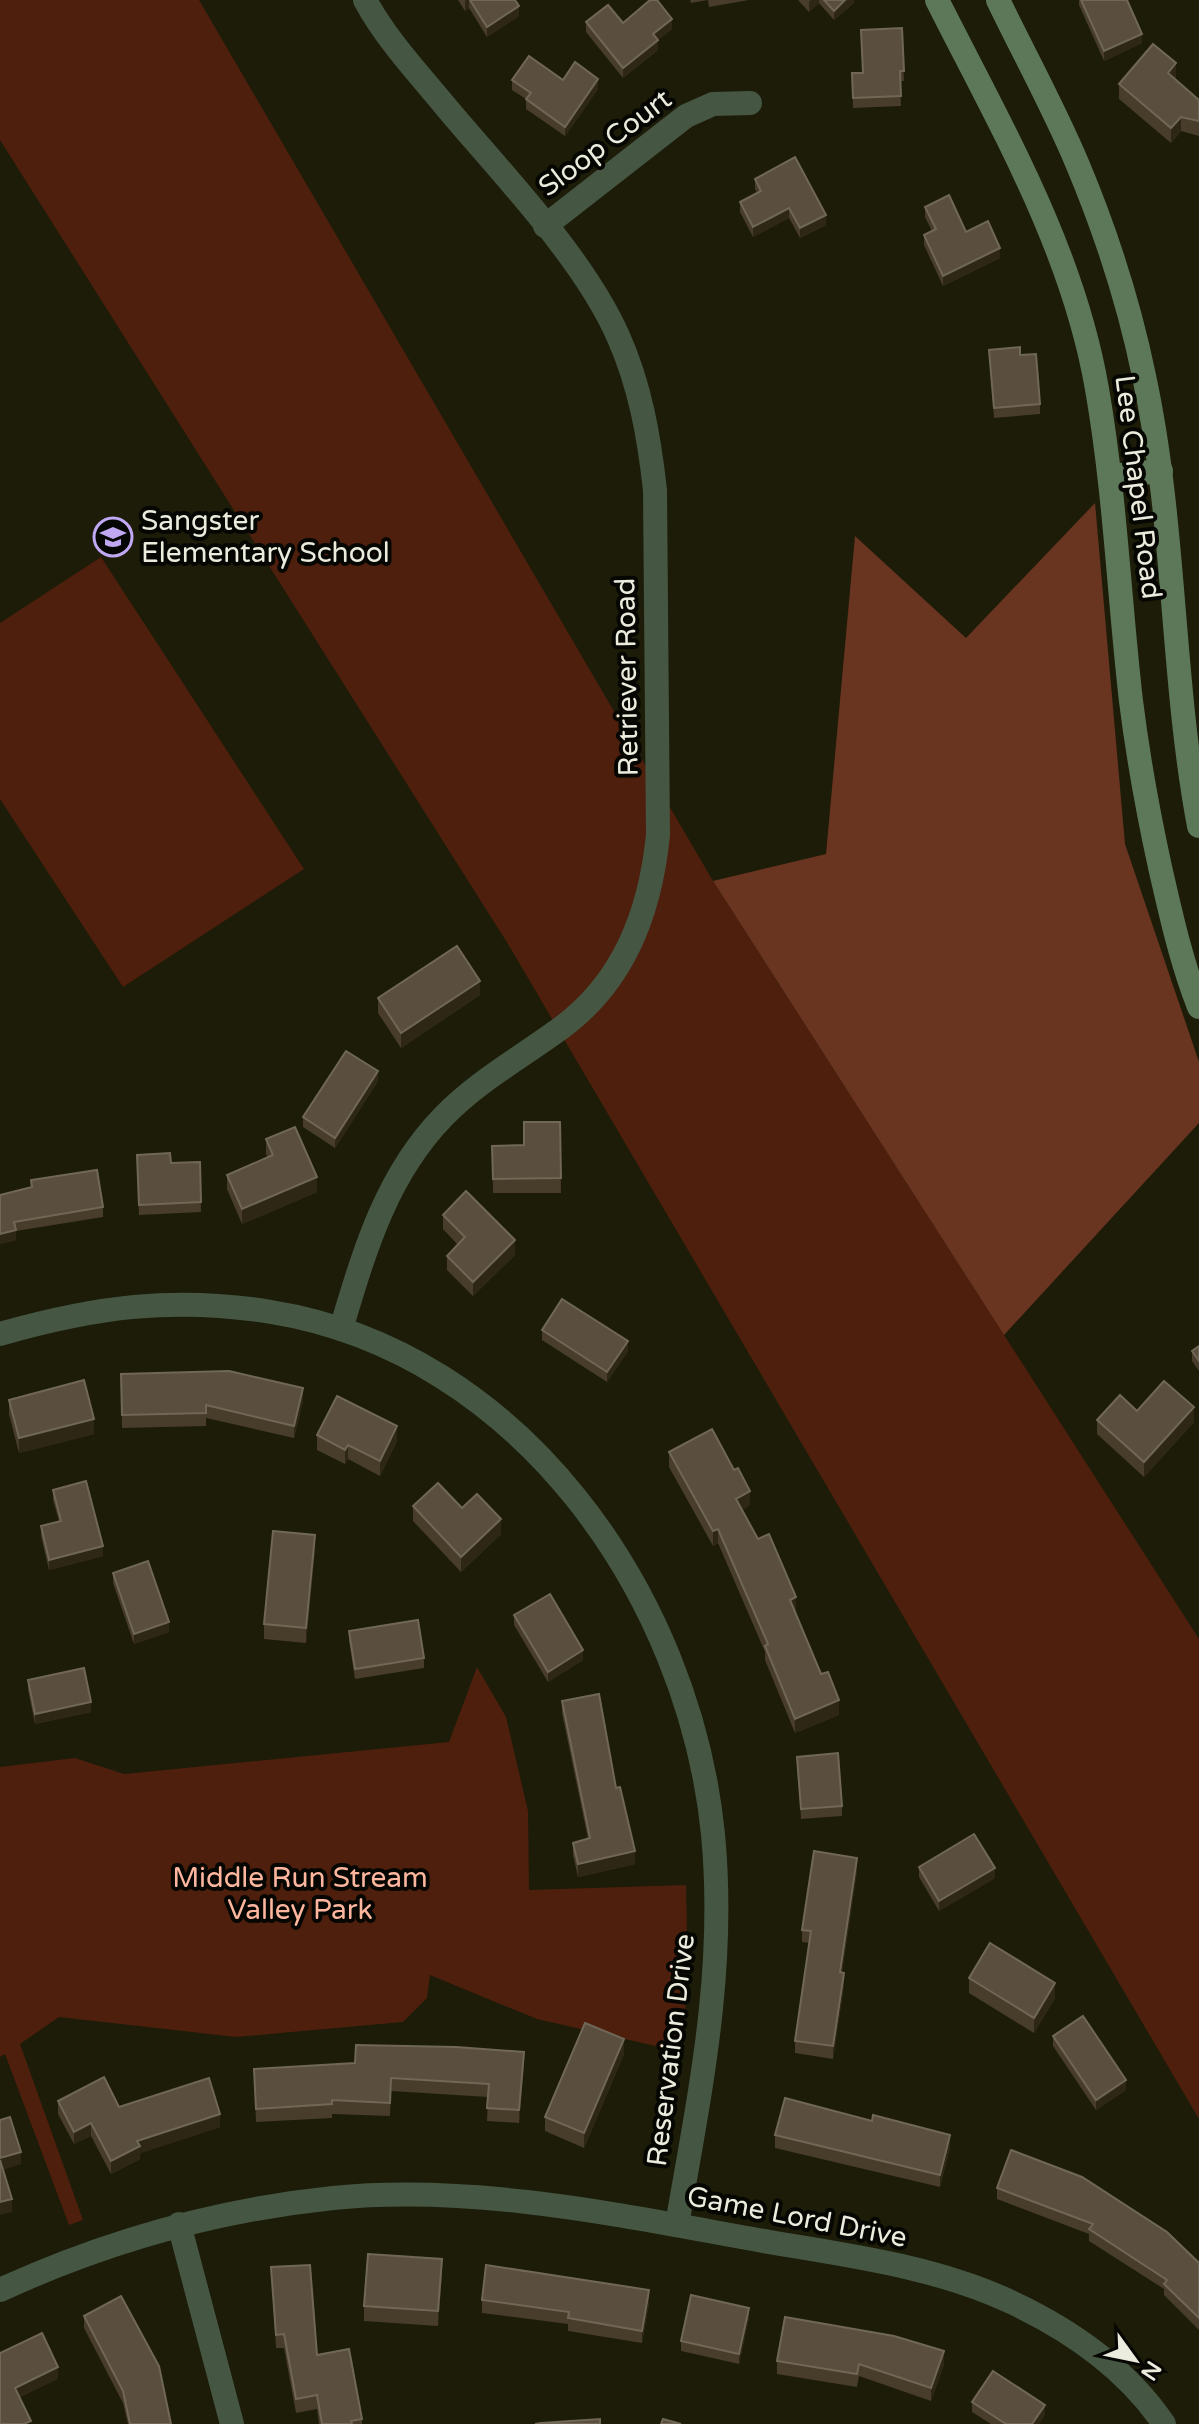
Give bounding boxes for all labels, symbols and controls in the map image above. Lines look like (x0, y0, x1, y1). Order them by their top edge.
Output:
street label: Sloop Court (532, 82, 678, 204)
street label: Lee Chapel Road (1107, 373, 1169, 601)
place label: Sangster Elementary School (141, 504, 390, 570)
school or university icon: Sangster Elementary School (92, 516, 134, 558)
street label: Retriever Road (608, 577, 646, 777)
park label: Middle Run Stream Valley Park (172, 1861, 428, 1927)
street label: Reservation Drive (640, 1932, 702, 2168)
street label: Game Lord Drive (684, 2179, 910, 2255)
north arrow (1095, 2320, 1175, 2400)
text: N (1135, 2356, 1167, 2385)

